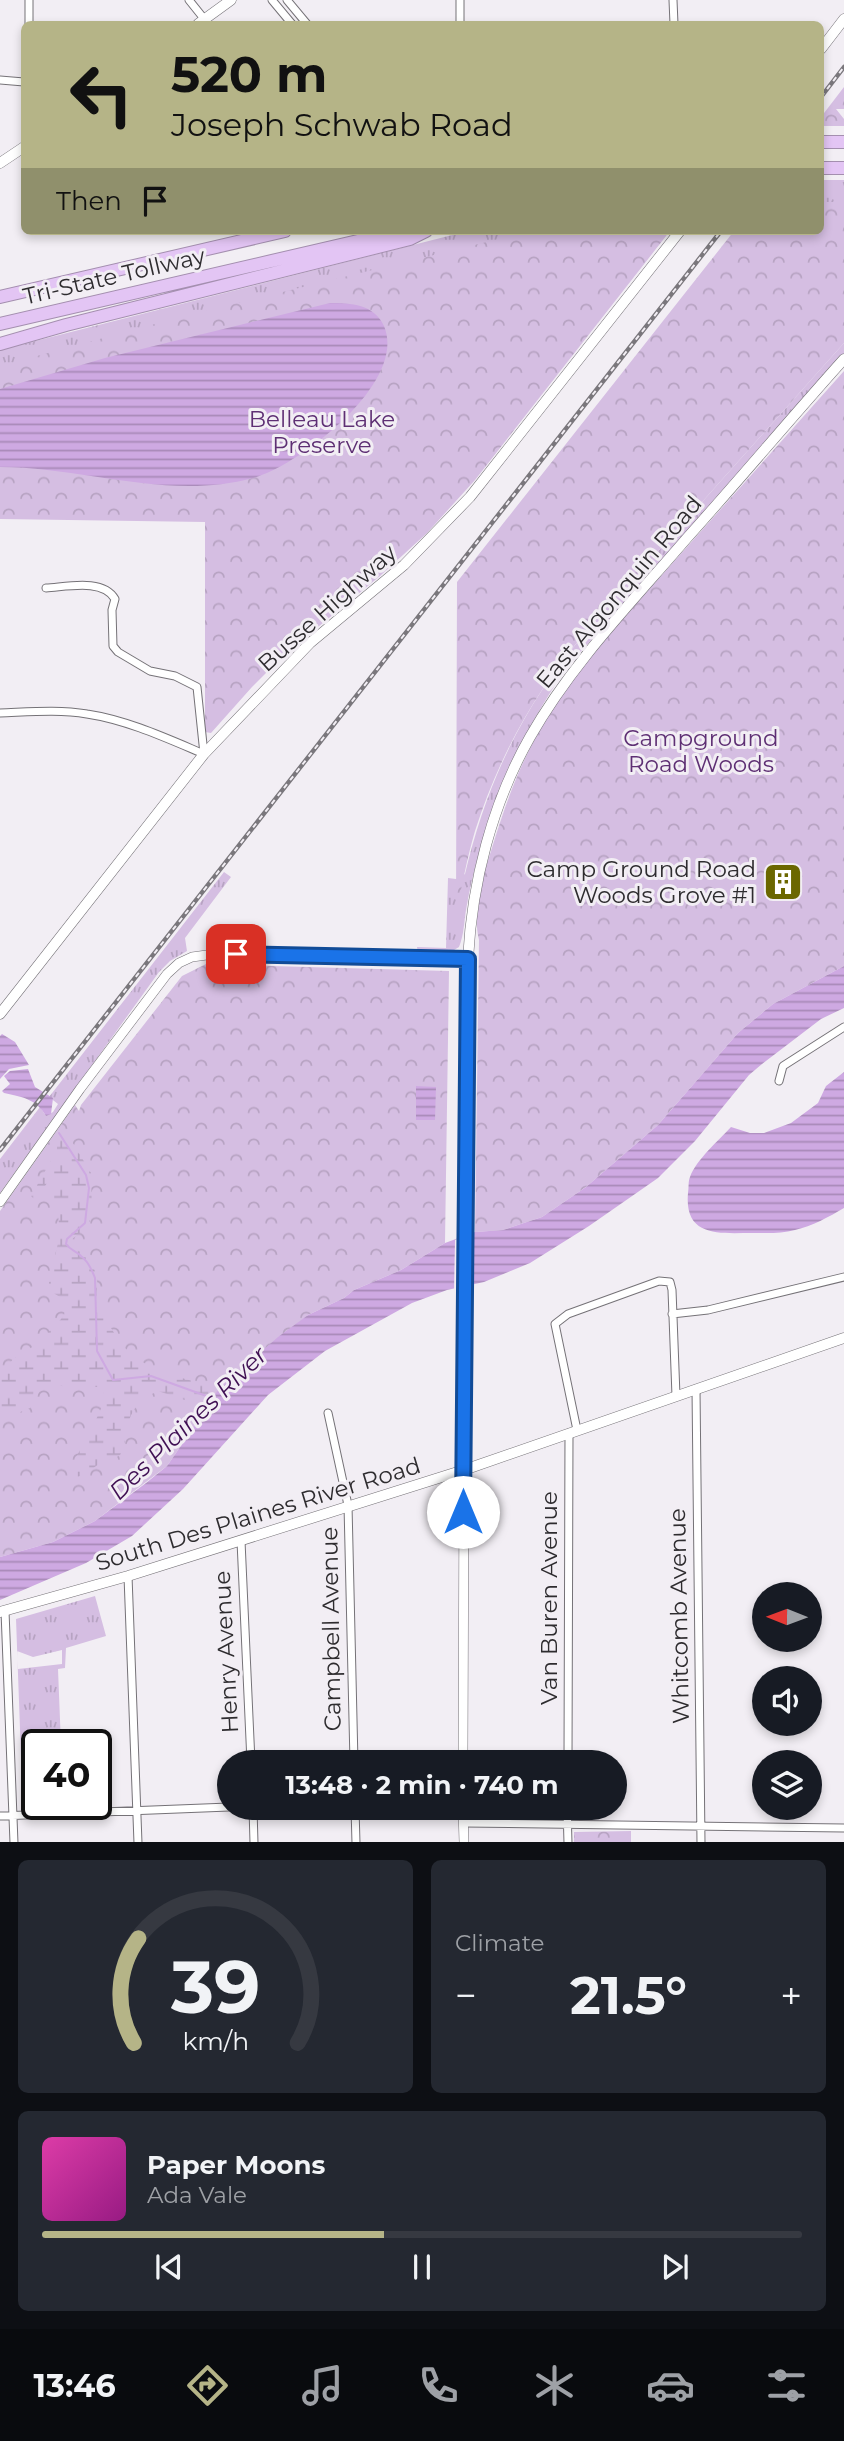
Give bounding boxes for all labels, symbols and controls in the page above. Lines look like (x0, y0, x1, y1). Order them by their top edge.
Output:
text: 520 m (171, 45, 327, 104)
icon: left (56, 49, 147, 140)
text: Joseph Schwab Road (171, 105, 513, 144)
icon: arrive (136, 182, 174, 220)
text: Then (56, 185, 122, 217)
street label: Tri-State Tollway (20, 241, 208, 311)
park label: Belleau Lake Preserve (249, 405, 395, 459)
street label: East Algonquin Road (530, 490, 708, 694)
street label: Busse Highway (252, 538, 402, 677)
park label: Campground Road Woods (623, 724, 779, 778)
place label: Camp Ground Road Woods Grove #1 (526, 855, 756, 909)
building icon: Camp Ground Road Woods Grove #1 (762, 861, 804, 903)
pin (206, 924, 266, 984)
icon: arrive (217, 935, 255, 973)
water label: Des Plaines River (103, 1339, 274, 1506)
street label: South Des Plaines River Road (92, 1451, 424, 1577)
position arrow (426, 1475, 500, 1549)
street label: Van Buren Avenue (535, 1491, 563, 1705)
street label: Whitcomb Avenue (663, 1508, 695, 1724)
street label: Campbell Avenue (315, 1527, 347, 1731)
street label: Henry Avenue (208, 1570, 244, 1734)
north arrow (752, 1582, 822, 1652)
map controls (752, 1582, 822, 1820)
button: sound (752, 1666, 822, 1736)
speed limit sign: 40 (21, 1729, 112, 1820)
button: layers (752, 1750, 822, 1820)
text: 13:48 · 2 min · 740 m (285, 1769, 559, 1801)
text: Climate (455, 1929, 544, 1957)
text: 39 (170, 1943, 260, 2031)
text: 21.5° (570, 1964, 687, 2027)
text: − (455, 1972, 477, 2019)
text: + (780, 1972, 802, 2019)
text: km/h (182, 2025, 249, 2055)
text: Paper Moons (147, 2149, 325, 2181)
text: Ada Vale (147, 2181, 247, 2209)
icon: previous (150, 2248, 188, 2286)
icon: pause (403, 2248, 441, 2286)
icon: next (656, 2248, 694, 2286)
icon: directions (183, 2361, 232, 2410)
icon: music (298, 2361, 347, 2410)
icon: phone (414, 2361, 463, 2410)
icon: climate (530, 2361, 579, 2410)
icon: car (646, 2361, 695, 2410)
icon: filters (762, 2361, 811, 2410)
text: 13:46 (33, 2366, 116, 2405)

